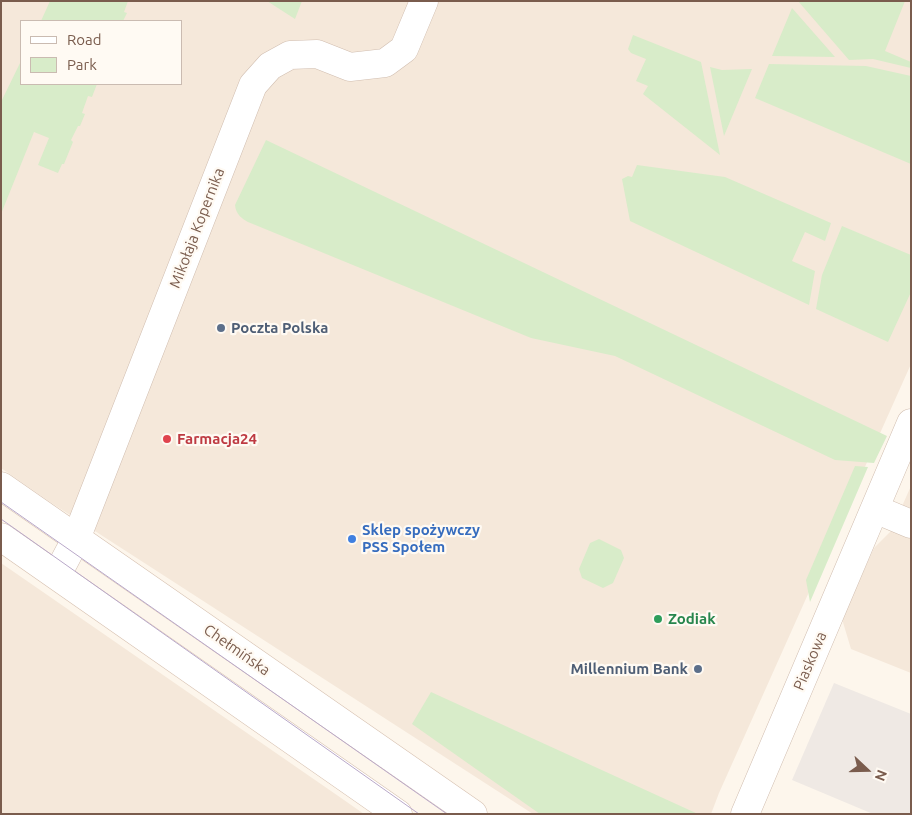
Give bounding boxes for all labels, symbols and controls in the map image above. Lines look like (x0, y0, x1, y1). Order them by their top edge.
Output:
legend (20, 20, 182, 85)
text: Road (67, 31, 102, 48)
text: Park (67, 56, 97, 73)
street label: Mikołaja Kopernika (166, 165, 228, 291)
place label: Poczta Polska (231, 319, 328, 337)
marker: Poczta Polska (215, 322, 227, 334)
place label: Farmacja24 (177, 430, 257, 448)
marker: Farmacja24 (161, 433, 173, 445)
place label: Sklep spożywczy PSS Społem (362, 521, 480, 556)
marker: Sklep spożywczy PSS Społem (346, 533, 358, 545)
place label: Zodiak (668, 610, 716, 628)
marker: Zodiak (652, 613, 664, 625)
street label: Chełmińska (200, 621, 274, 679)
street label: Piaskowa (790, 629, 830, 693)
place label: Millennium Bank (570, 660, 688, 678)
marker: Millennium Bank (692, 663, 704, 675)
north arrow (842, 745, 892, 795)
text: N (872, 768, 890, 783)

